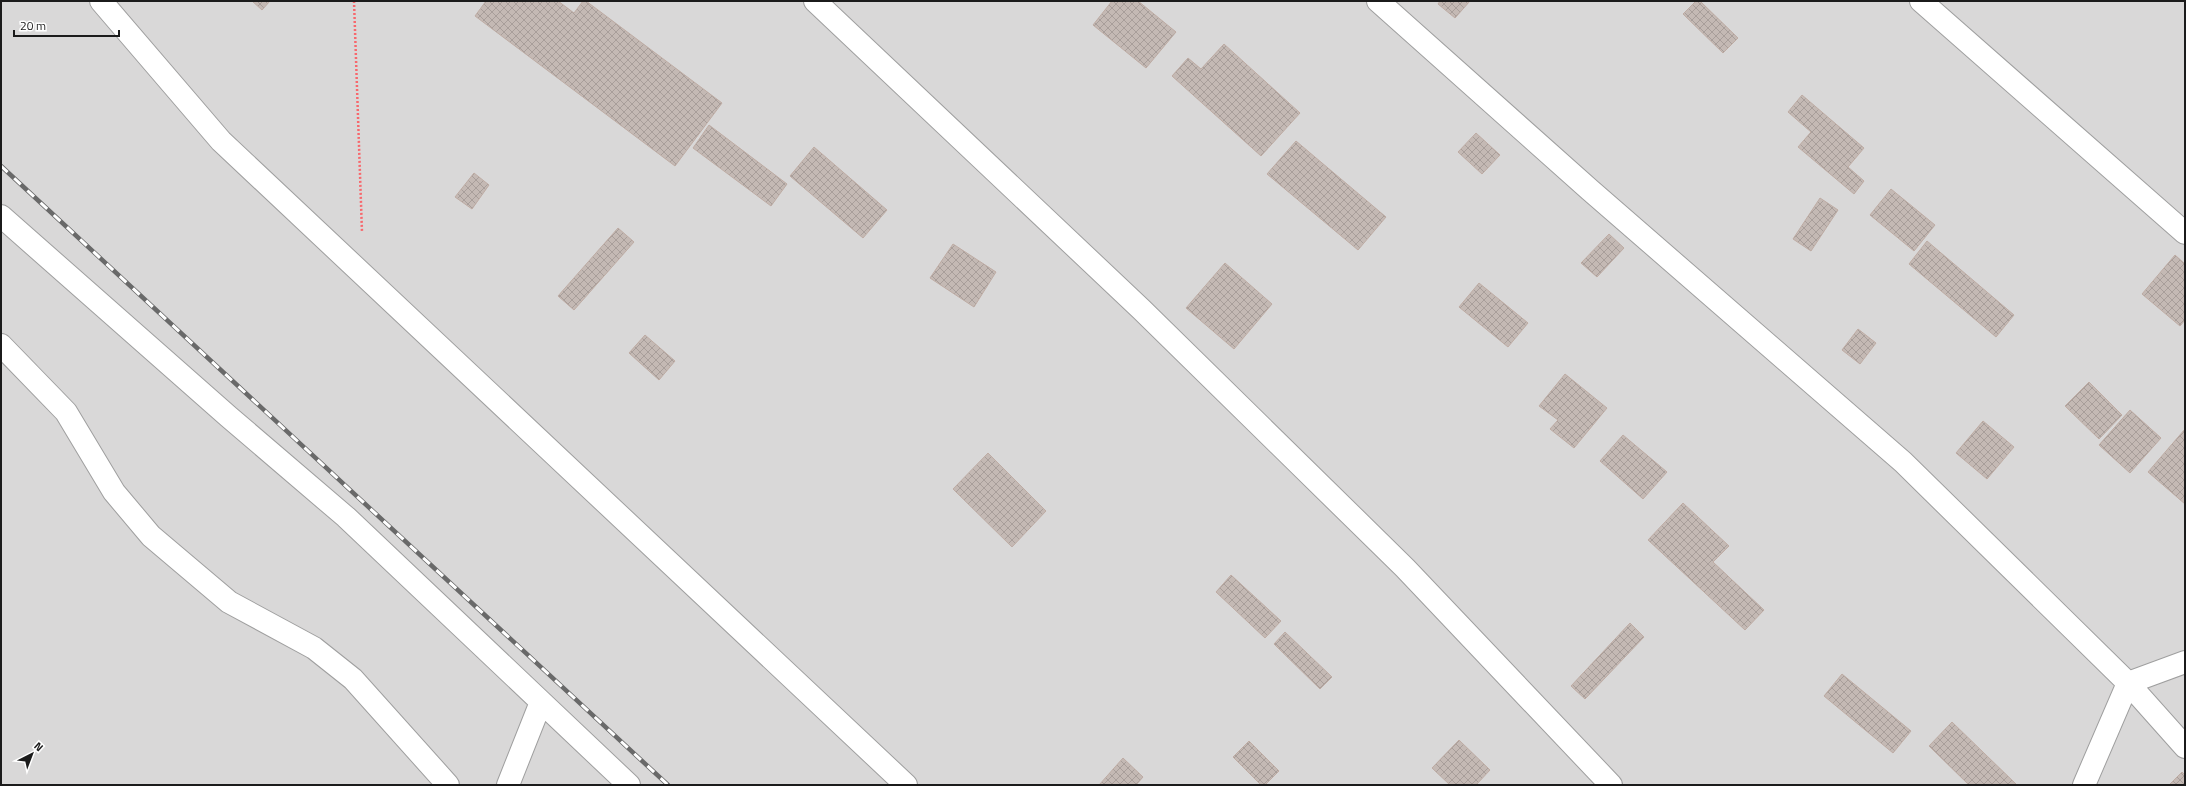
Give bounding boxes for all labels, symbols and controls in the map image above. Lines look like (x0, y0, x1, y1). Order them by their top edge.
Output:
scale bar (14, 12, 119, 38)
text: 20 m (20, 16, 46, 35)
north arrow (12, 734, 52, 774)
text: N (31, 738, 47, 755)

